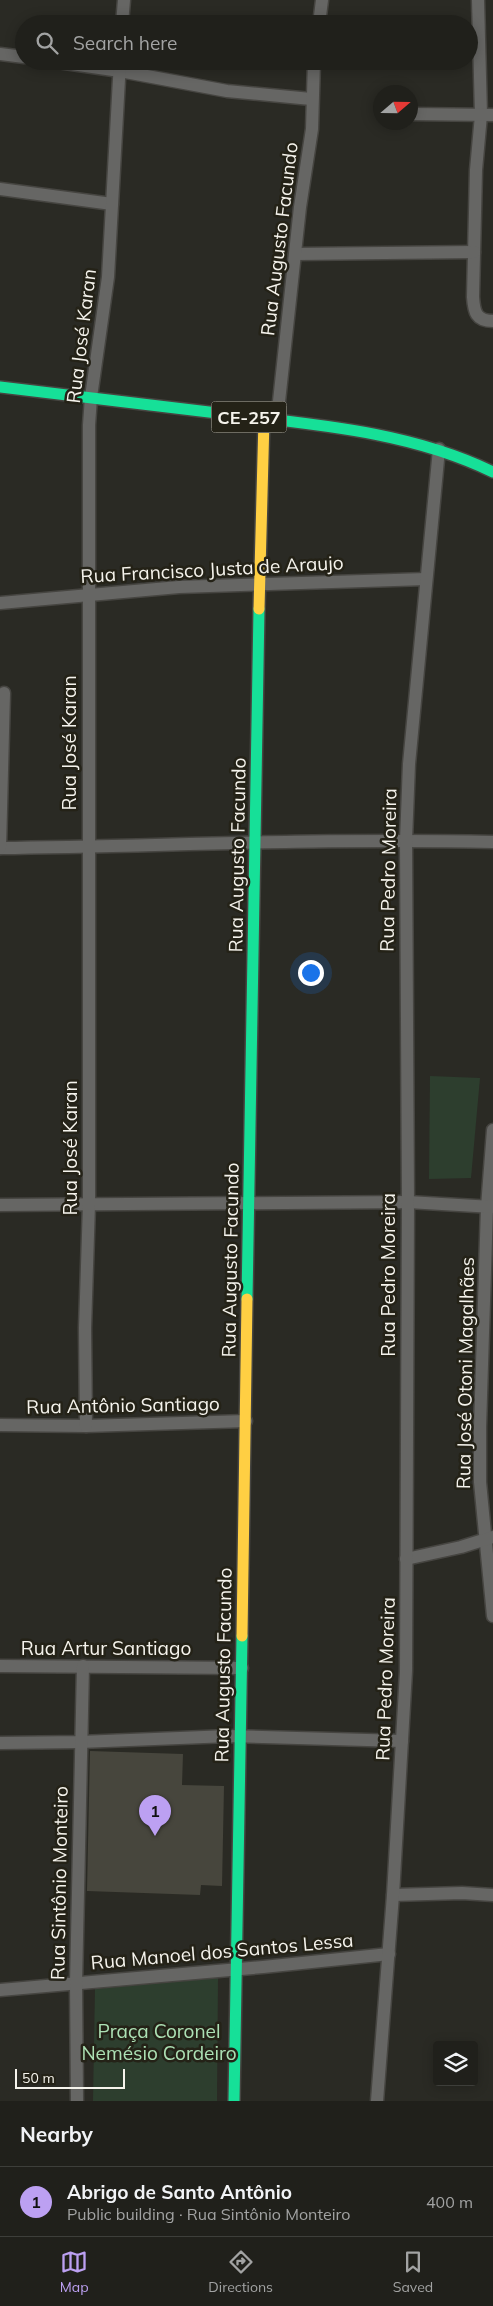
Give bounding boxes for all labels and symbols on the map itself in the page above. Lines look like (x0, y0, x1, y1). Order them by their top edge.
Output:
north arrow (373, 85, 418, 130)
street label: Rua Augusto Facundo (255, 141, 303, 337)
street label: Rua José Karan (61, 268, 101, 404)
road number: CE-257 (212, 402, 286, 432)
street label: Rua Francisco Justa de Araujo (80, 550, 344, 588)
street label: Rua José Karan (57, 675, 81, 811)
street label: Rua Augusto Facundo (223, 757, 251, 953)
street label: Rua Pedro Moreira (375, 788, 401, 952)
your location (298, 960, 324, 986)
street label: Rua José Karan (58, 1080, 82, 1216)
street label: Rua Augusto Facundo (216, 1162, 244, 1358)
street label: Rua Pedro Moreira (376, 1193, 400, 1357)
street label: Rua José Otoni Magalhães (451, 1257, 479, 1489)
street label: Rua Antônio Santiago (26, 1391, 220, 1419)
street label: Rua Augusto Facundo (209, 1567, 237, 1763)
street label: Rua Pedro Moreira (370, 1597, 400, 1761)
street label: Rua Artur Santiago (21, 1636, 191, 1660)
street label: Rua Sintônio Monteiro (45, 1786, 73, 1980)
pin: 1 (139, 1795, 171, 1836)
street label: Rua Manoel dos Santos Lessa (90, 1928, 354, 1974)
park label: Praça Coronel Nemésio Cordeiro (81, 2019, 237, 2065)
scale bar (15, 2066, 125, 2089)

